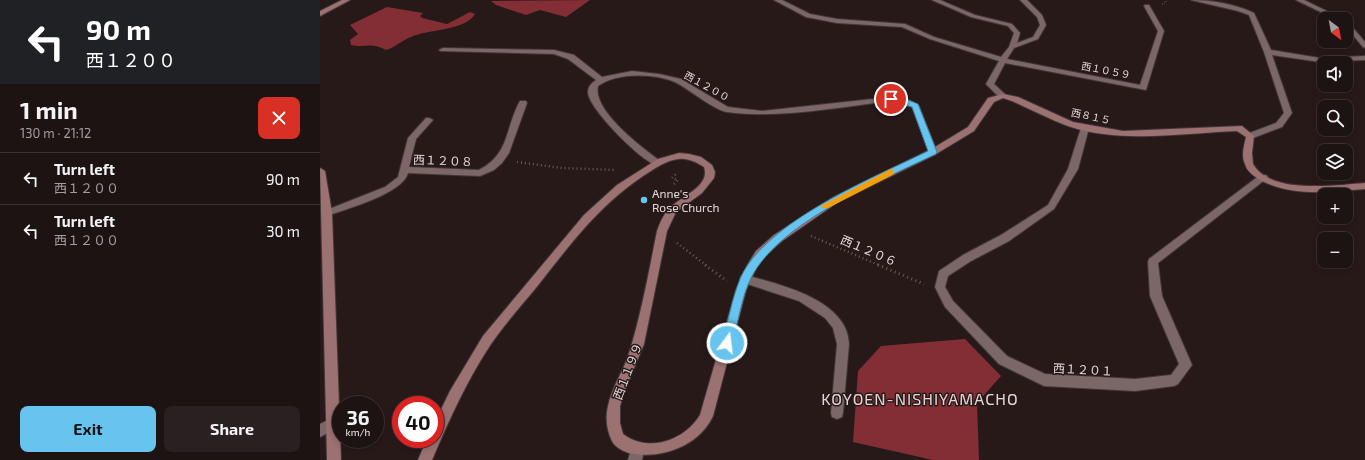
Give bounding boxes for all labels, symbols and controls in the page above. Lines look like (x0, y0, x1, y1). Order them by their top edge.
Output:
text: 90 m (86, 12, 151, 46)
north arrow (1317, 12, 1353, 48)
map controls (1317, 12, 1353, 268)
icon: left (20, 16, 72, 68)
text: 西１２００ (86, 49, 176, 71)
button: sound (1317, 56, 1353, 92)
street label: 西１０５９ (1080, 59, 1132, 81)
street label: 西１２００ (682, 69, 732, 103)
pin (874, 82, 908, 116)
icon: arrive (880, 88, 902, 110)
text: 1 min (20, 95, 78, 124)
button: close (258, 97, 300, 139)
button: search (1317, 100, 1353, 136)
street label: 西８１５ (1070, 106, 1112, 126)
text: 130 m · 21:12 (20, 125, 91, 141)
button: layers (1317, 144, 1353, 180)
street label: 西１２０８ (413, 152, 473, 168)
text: Turn left (54, 160, 115, 178)
icon: left (20, 168, 42, 190)
text: 90 m (266, 170, 300, 188)
text: 西１２００ (54, 180, 119, 196)
place label: Anne's Rose Church (652, 186, 720, 214)
button: + (1317, 188, 1353, 224)
marker: Anne's Rose Church (639, 195, 649, 205)
text: Turn left (54, 212, 115, 230)
icon: left (20, 220, 42, 242)
text: 30 m (266, 222, 300, 240)
text: 西１２００ (54, 232, 119, 248)
street label: 西１２０６ (839, 232, 899, 268)
button: − (1317, 232, 1353, 268)
position arrow (706, 322, 748, 364)
street label: 西１１９９ (610, 340, 644, 402)
street label: 西１２０１ (1053, 360, 1113, 378)
district label: KOYOEN-NISHIYAMACHO (821, 389, 1019, 408)
speed limit sign: 40 (392, 396, 444, 448)
text: 36 (346, 405, 370, 429)
button: Exit (20, 406, 156, 452)
button: Share (164, 406, 300, 452)
text: km/h (346, 426, 370, 438)

